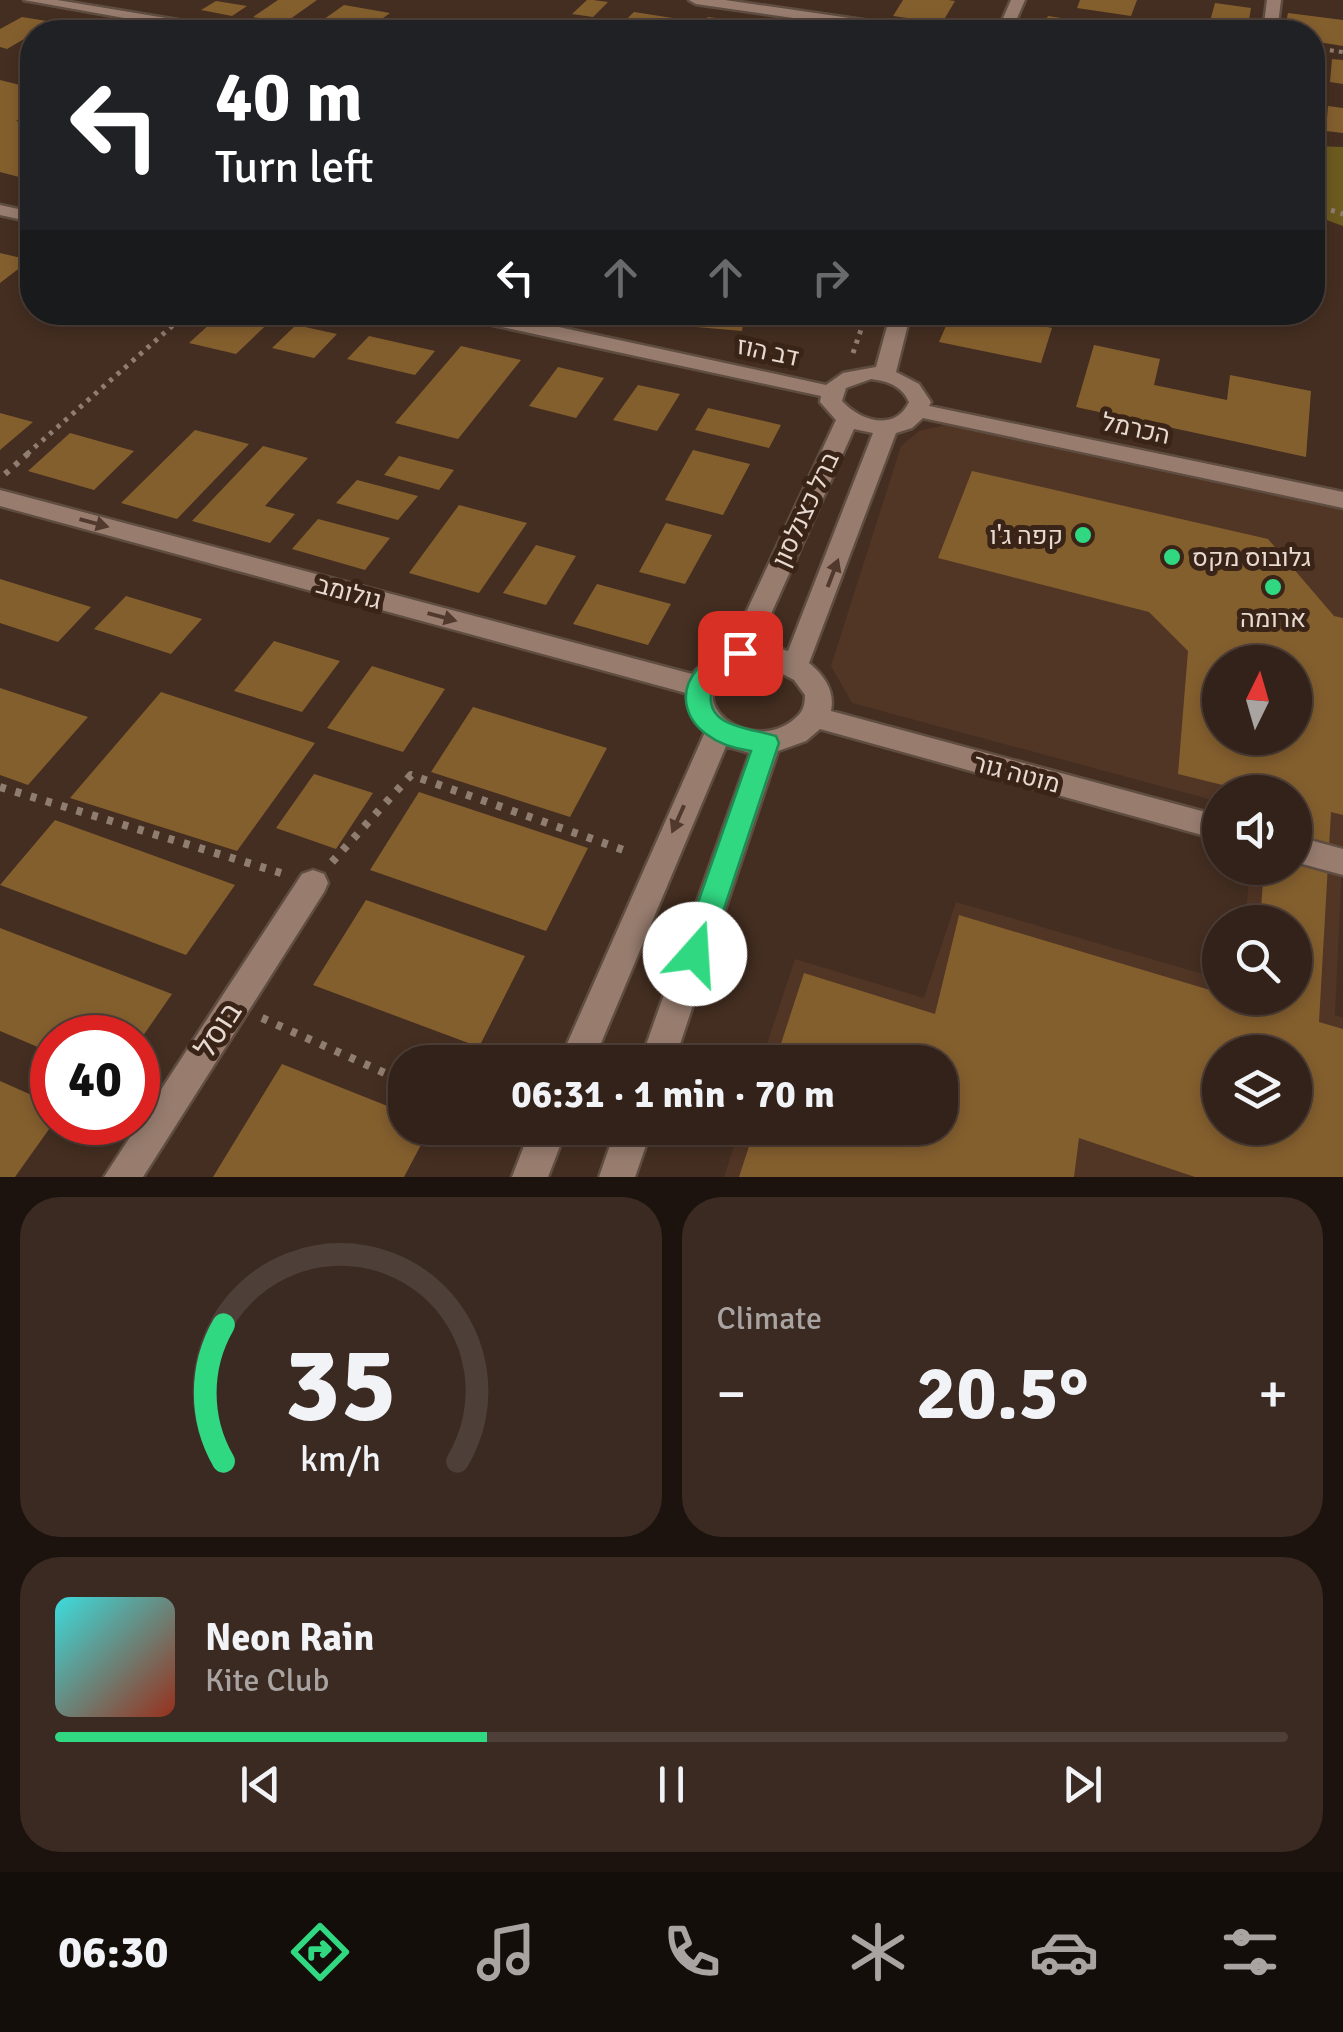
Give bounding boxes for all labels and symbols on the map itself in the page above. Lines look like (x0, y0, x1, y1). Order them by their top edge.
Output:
street label: דב הוז (734, 330, 802, 373)
street label: הכרמל (1099, 406, 1173, 451)
street label: ברל כצנלסון (765, 447, 846, 572)
one-way arrow (79, 515, 110, 531)
place label: קפה ג'ו (989, 520, 1063, 551)
marker: קפה ג'ו (1072, 524, 1094, 546)
place label: גלובוס מקס (1192, 542, 1311, 573)
marker: גלובוס מקס (1161, 546, 1183, 568)
one-way arrow (826, 558, 841, 588)
street label: גולומב (313, 569, 385, 616)
marker: ארומה (1262, 576, 1284, 598)
place label: ארומה (1240, 603, 1306, 634)
one-way arrow (427, 609, 458, 625)
pin (698, 611, 783, 696)
north arrow (1202, 645, 1312, 755)
street label: מוטה גור (970, 747, 1063, 800)
one-way arrow (670, 804, 686, 834)
position arrow (643, 902, 747, 1006)
street label: בוסל (187, 995, 250, 1065)
speed limit sign: 40 (30, 1015, 160, 1145)

